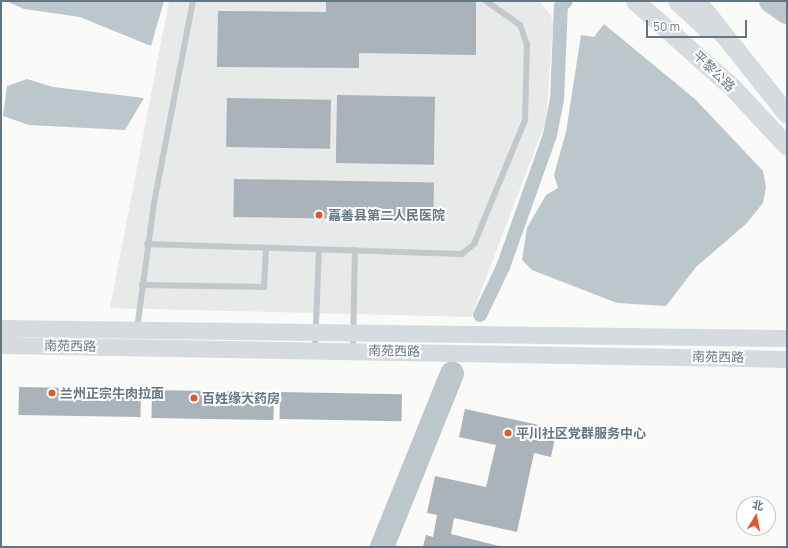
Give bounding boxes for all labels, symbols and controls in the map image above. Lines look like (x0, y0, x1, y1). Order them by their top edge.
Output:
scale bar (648, 12, 749, 38)
text: 50 m (653, 18, 680, 35)
street label: 平黎公路 (690, 47, 738, 95)
place label: 嘉善县第二人民医院 (328, 207, 445, 223)
marker: 嘉善县第二人民医院 (313, 209, 325, 221)
street label: 南苑西路 (44, 338, 96, 354)
street label: 南苑西路 (368, 343, 420, 359)
street label: 南苑西路 (692, 349, 744, 365)
place label: 兰州正宗牛肉拉面 (60, 385, 164, 401)
marker: 兰州正宗牛肉拉面 (47, 388, 57, 398)
place label: 百姓缘大药房 (202, 390, 280, 406)
marker: 百姓缘大药房 (189, 393, 199, 403)
place label: 平川社区党群服务中心 (516, 425, 646, 441)
marker: 平川社区党群服务中心 (503, 428, 513, 438)
north arrow (736, 496, 776, 536)
text: 北 (751, 496, 765, 513)

